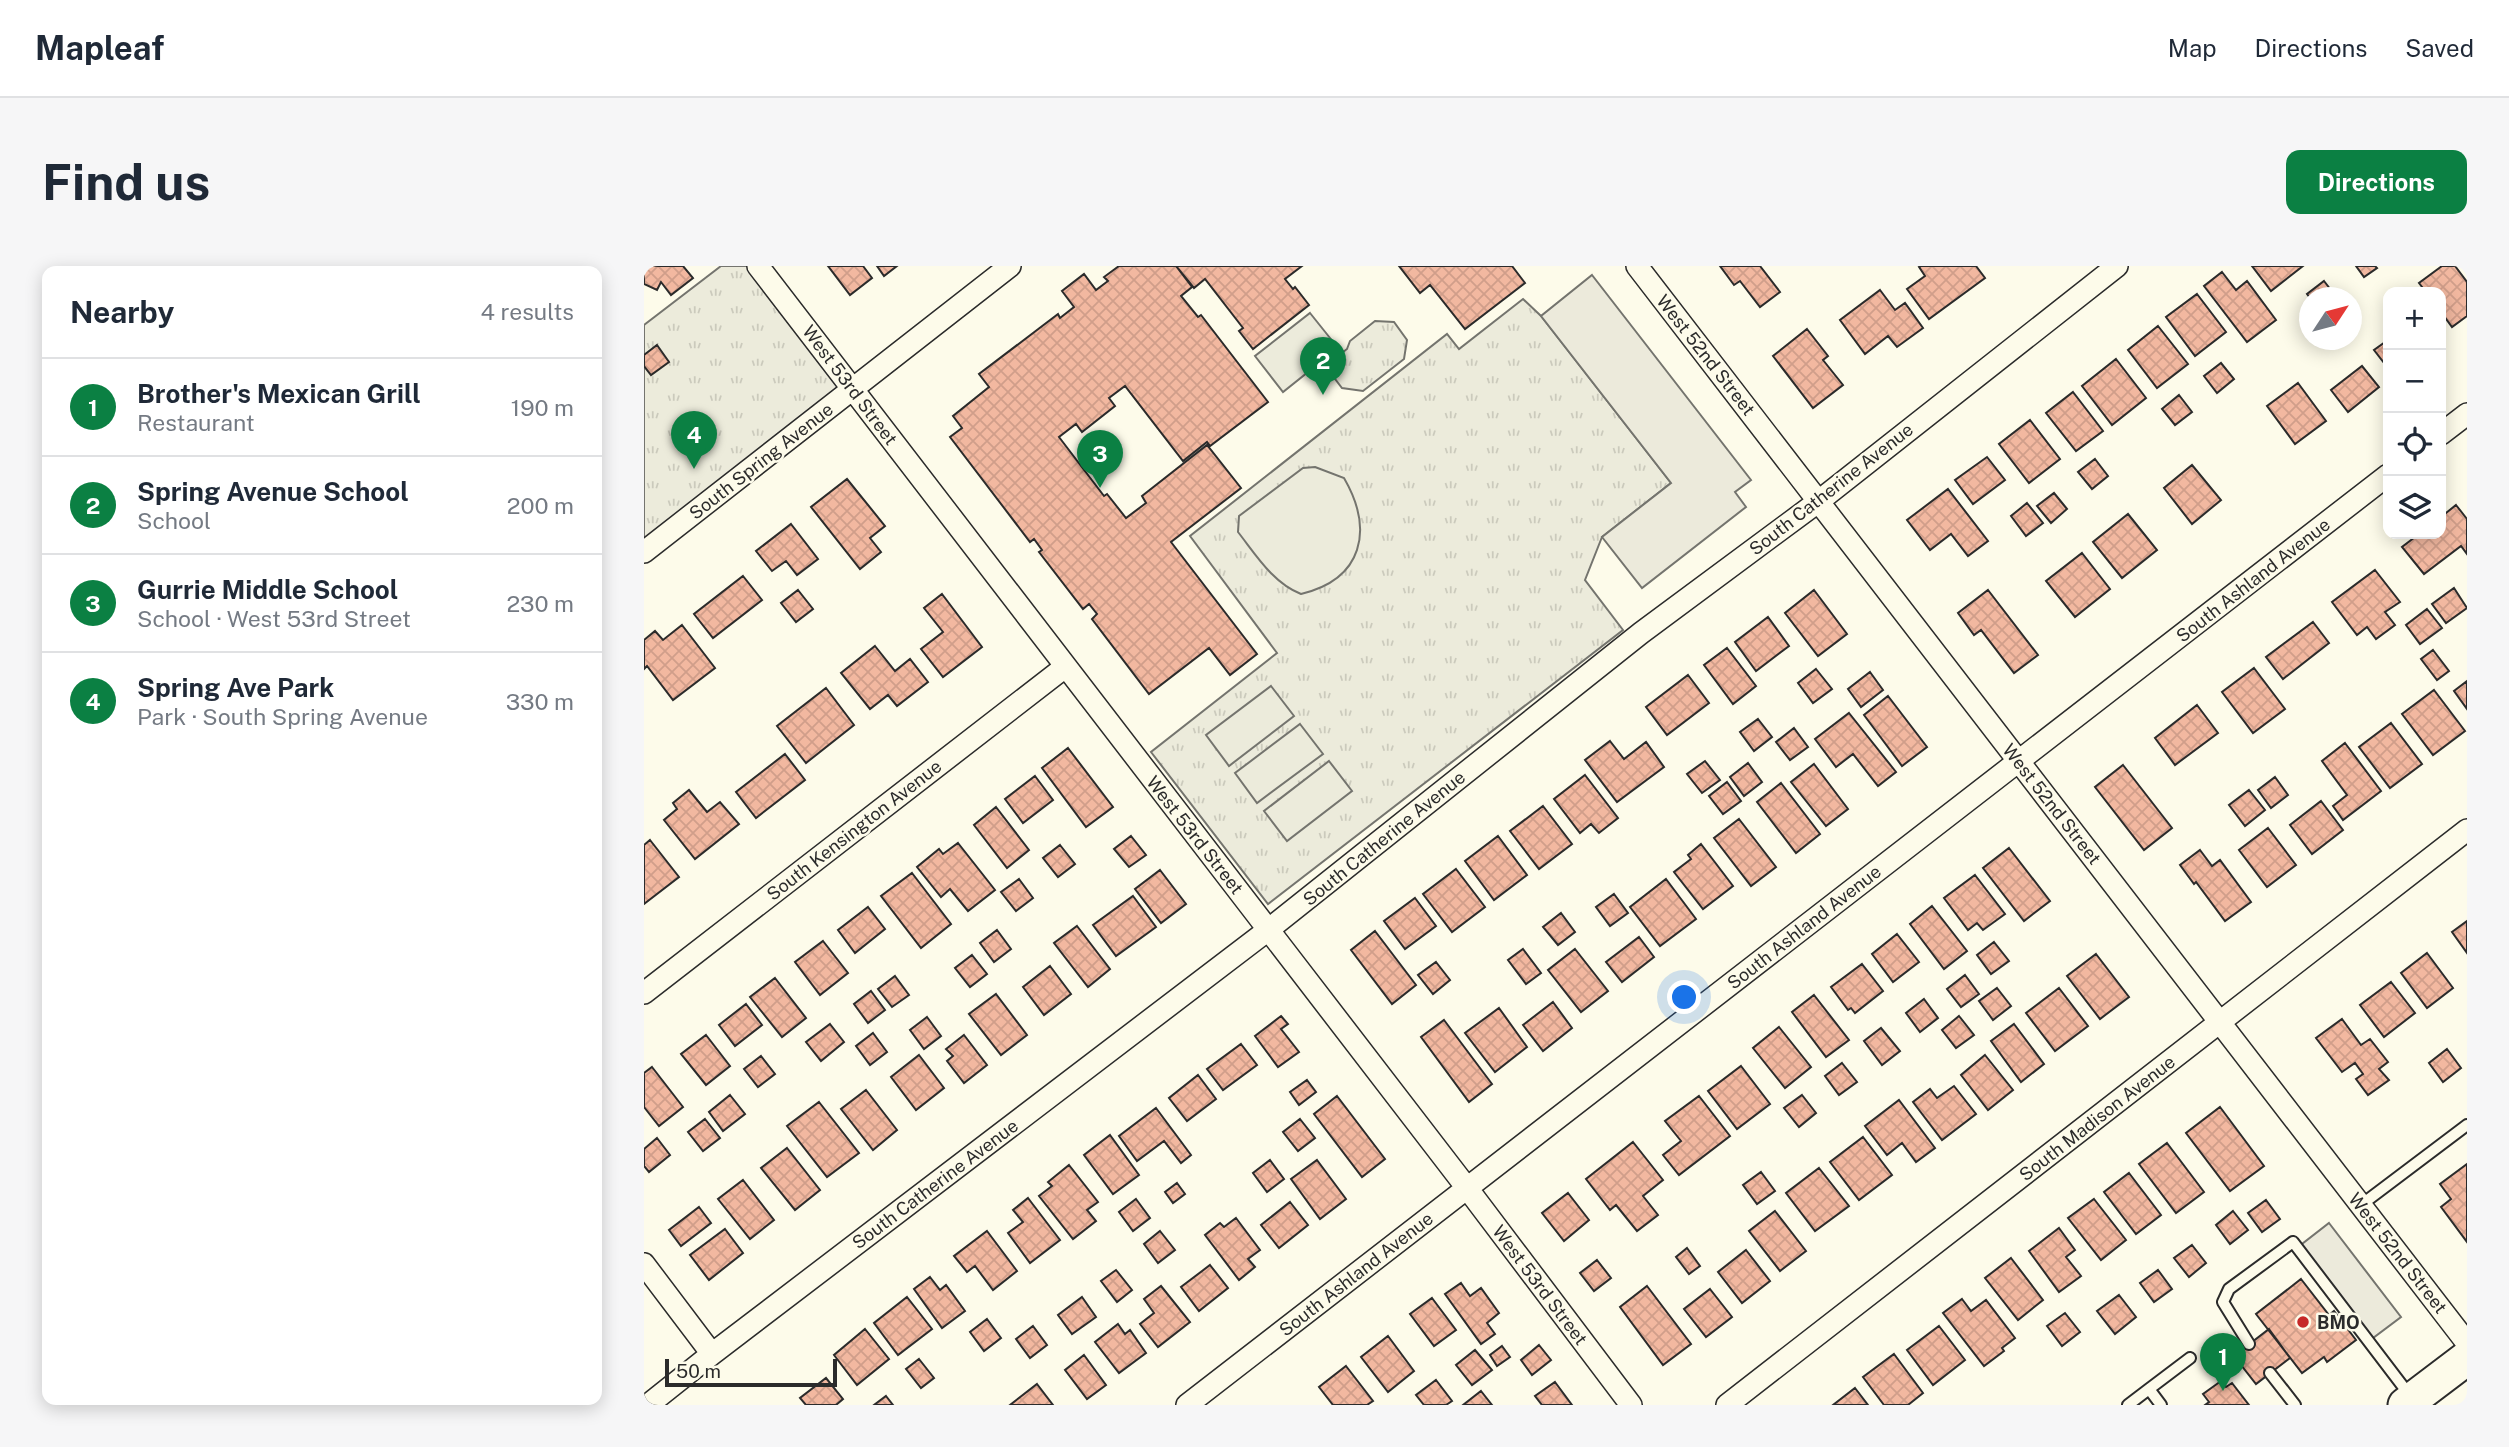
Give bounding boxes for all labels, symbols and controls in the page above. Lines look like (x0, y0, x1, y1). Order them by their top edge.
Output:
text: Mapleaf (35, 29, 164, 67)
text: Map (2168, 34, 2217, 62)
text: Directions (2255, 34, 2367, 62)
text: Saved (2405, 34, 2474, 62)
button: Directions (2286, 150, 2467, 214)
text: Find us (42, 153, 210, 211)
north arrow (2299, 287, 2362, 350)
map controls (2383, 287, 2446, 539)
button: + (2383, 287, 2446, 350)
street label: West 52nd Street (1652, 291, 1760, 419)
text: Nearby (70, 294, 174, 330)
text: 4 results (480, 298, 574, 325)
street label: West 53rd Street (798, 321, 902, 449)
pin: 2 (1300, 337, 1346, 395)
button: − (2383, 350, 2446, 413)
text: Brother's Mexican Grill (137, 378, 421, 409)
text: 1 (88, 394, 98, 421)
text: 190 m (511, 394, 574, 421)
street label: South Spring Avenue (685, 398, 837, 524)
text: Restaurant (137, 409, 255, 436)
pin: 4 (671, 411, 717, 469)
button: locate (2383, 413, 2446, 476)
street label: South Catherine Avenue (1745, 419, 1917, 559)
pin: 3 (1077, 430, 1123, 488)
text: Spring Avenue School (137, 476, 409, 507)
button: layers (2383, 476, 2446, 539)
text: 2 (86, 492, 100, 519)
text: 200 m (507, 492, 574, 519)
text: School (137, 507, 211, 534)
street label: South Ashland Avenue (2172, 514, 2334, 646)
text: Gurrie Middle School (137, 574, 398, 605)
text: 3 (85, 590, 101, 617)
text: 230 m (506, 590, 574, 617)
text: School · West 53rd Street (137, 605, 411, 632)
text: Spring Ave Park (137, 672, 334, 703)
text: 4 (85, 688, 101, 715)
text: 330 m (506, 688, 574, 715)
text: Park · South Spring Avenue (137, 703, 428, 730)
street label: West 52nd Street (1998, 740, 2106, 868)
street label: South Kensington Avenue (763, 755, 945, 905)
street label: South Catherine Avenue (1299, 766, 1469, 910)
street label: West 53rd Street (1142, 772, 1248, 898)
street label: South Ashland Avenue (1723, 861, 1885, 993)
your location (1667, 980, 1701, 1014)
street label: South Madison Avenue (2015, 1051, 2179, 1185)
street label: South Catherine Avenue (848, 1115, 1022, 1253)
street label: West 52nd Street (2344, 1189, 2452, 1317)
street label: South Ashland Avenue (1275, 1208, 1437, 1340)
street label: West 53rd Street (1488, 1221, 1592, 1349)
place label: BMO (2317, 1312, 2360, 1333)
marker: BMO (2295, 1314, 2311, 1330)
pin: 1 (2200, 1333, 2246, 1391)
scale bar (665, 1356, 836, 1388)
text: 50 m (676, 1360, 721, 1382)

